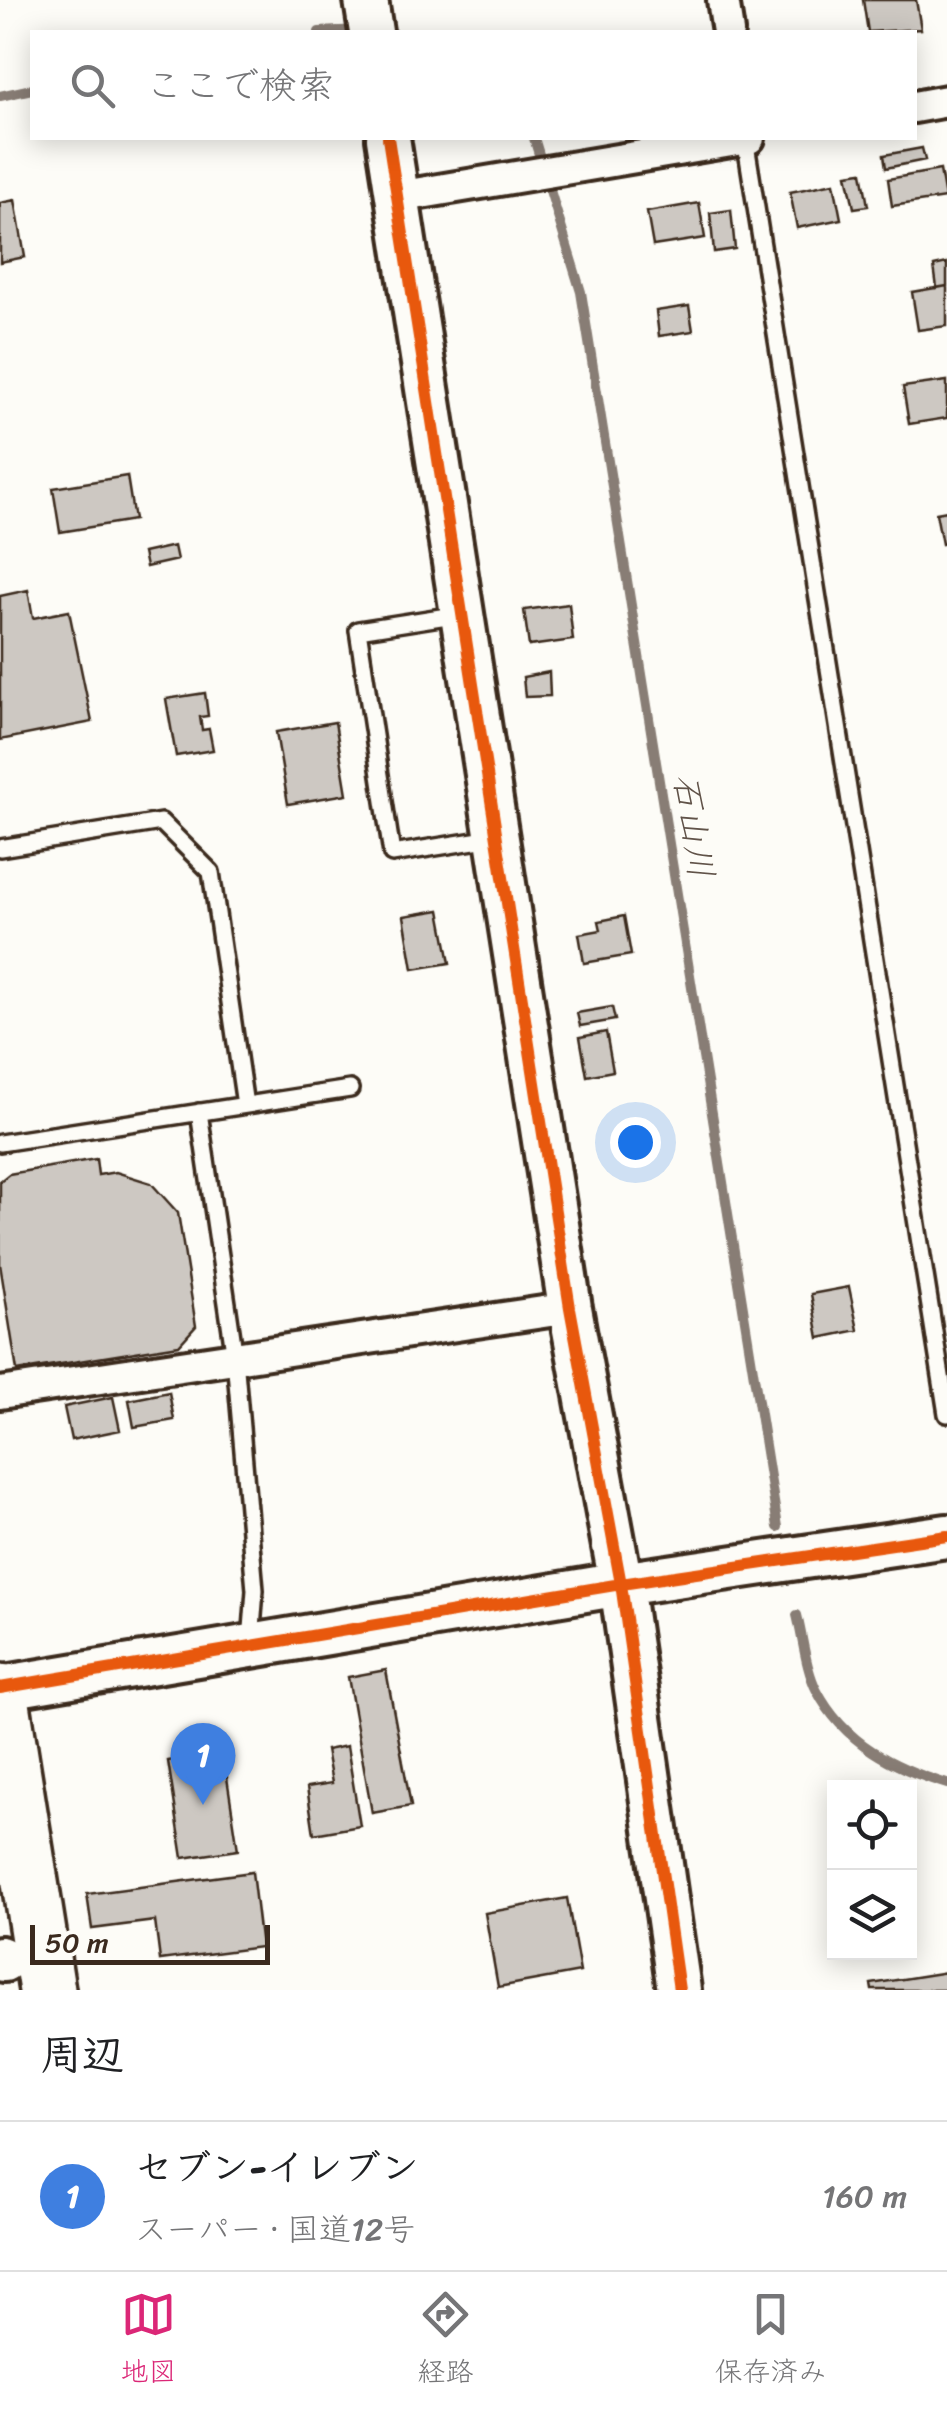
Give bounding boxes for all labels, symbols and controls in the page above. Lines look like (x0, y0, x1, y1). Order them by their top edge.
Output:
search box (30, 30, 917, 140)
text: ここで検索 (145, 52, 335, 119)
icon: search (65, 58, 120, 113)
water label: 石山川 (655, 769, 733, 883)
your location (610, 1117, 661, 1168)
pin: 1 (170, 1722, 236, 1805)
map controls (827, 1780, 917, 1960)
button: locate (827, 1780, 917, 1870)
button: layers (827, 1870, 917, 1960)
text: 50 m (45, 1918, 109, 1967)
scale bar (30, 1920, 270, 1964)
text: 周辺 (40, 2018, 124, 2092)
text: セブン-イレブン (135, 2134, 419, 2201)
text: 1 (66, 2168, 79, 2225)
text: 160 m (822, 2168, 907, 2225)
text: スーパー · 国道12号 (135, 2201, 415, 2258)
tab: 地図 (120, 2287, 177, 2396)
tab: 経路 (417, 2287, 474, 2396)
tab: 保存済み (714, 2287, 827, 2396)

